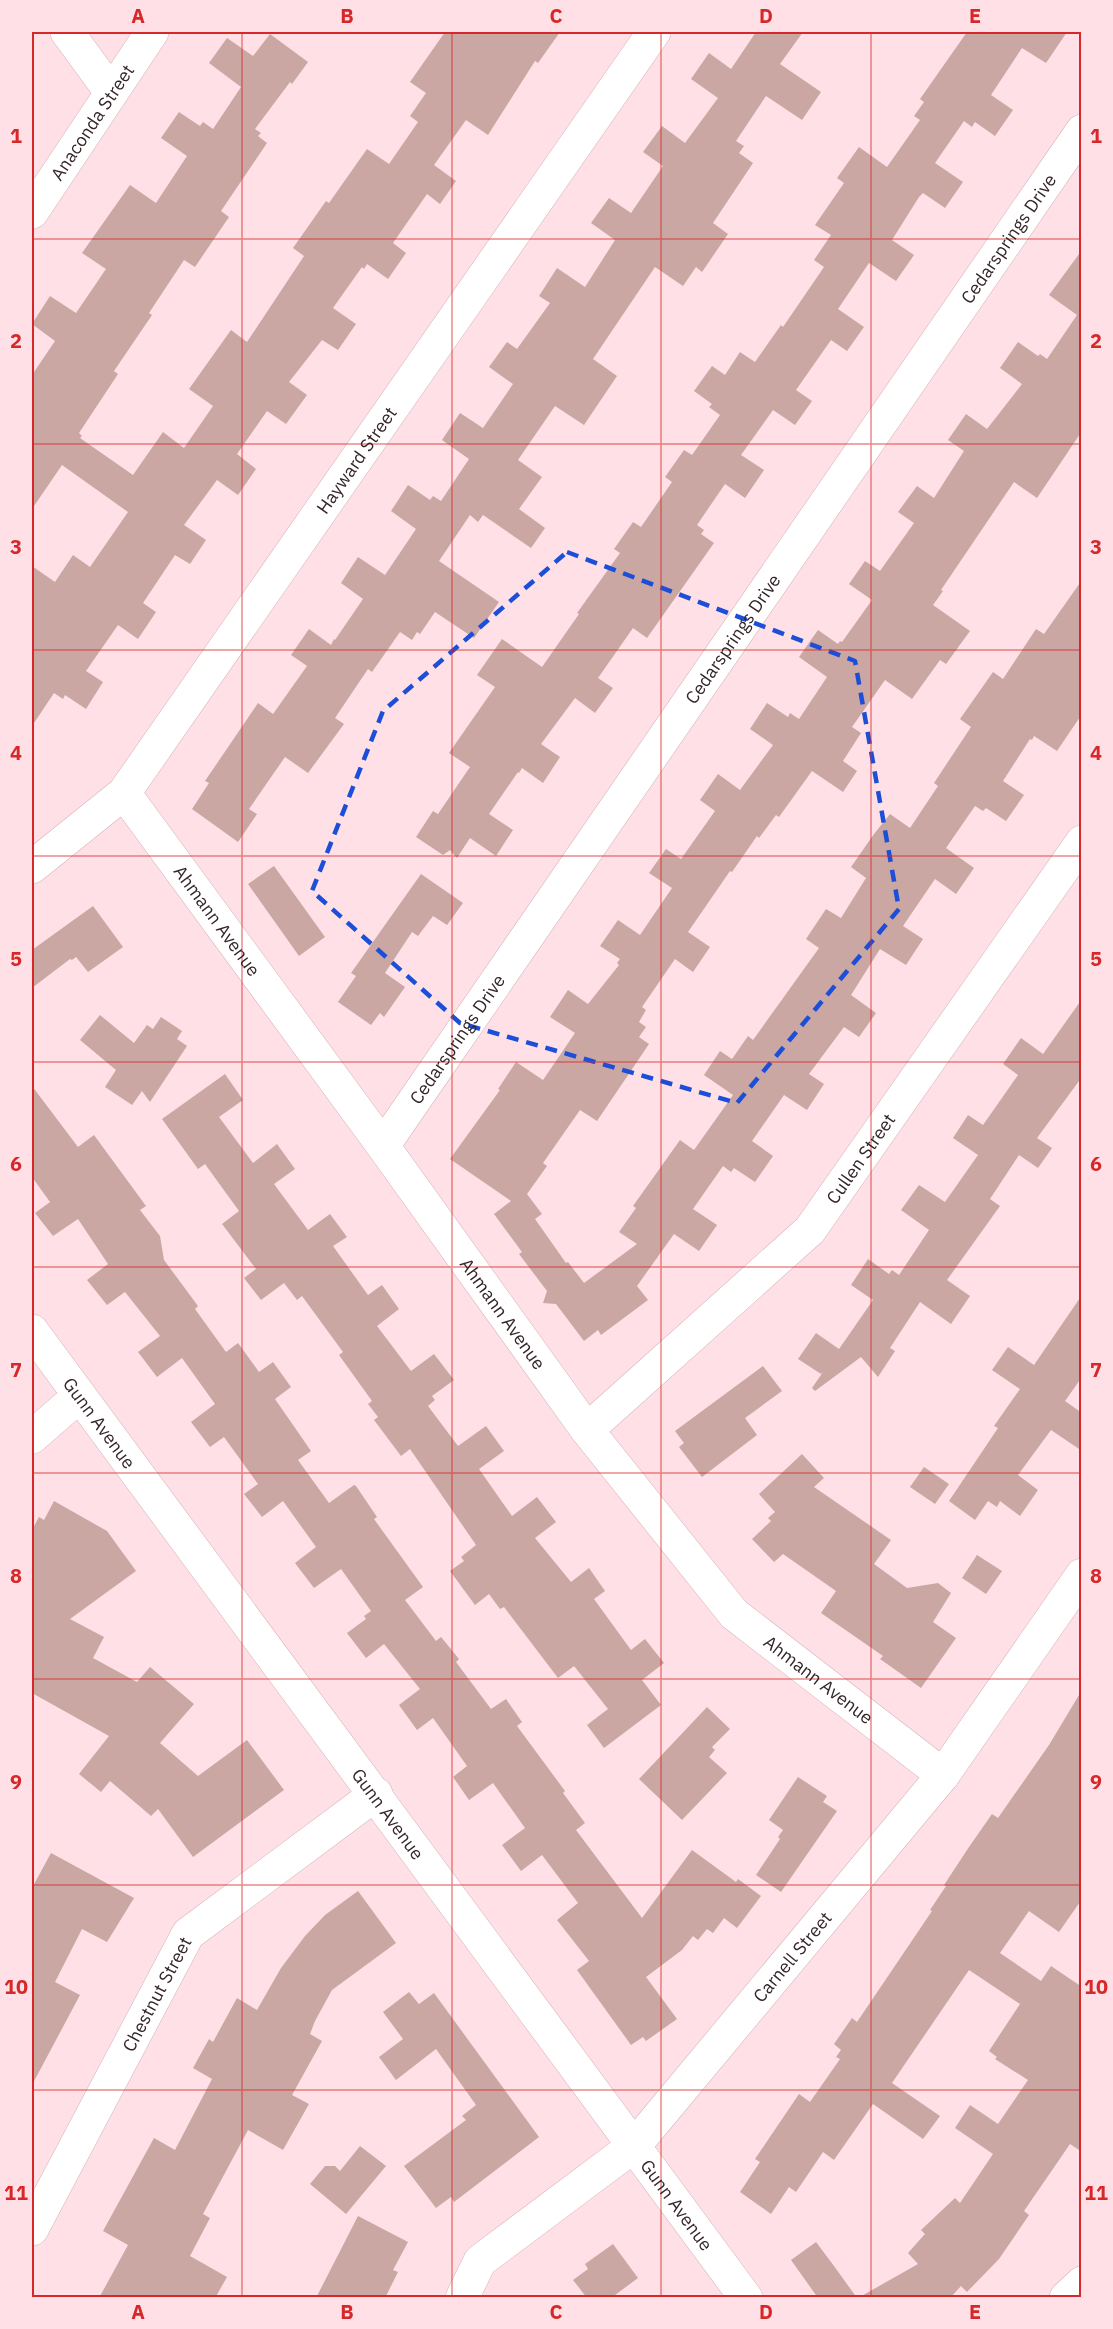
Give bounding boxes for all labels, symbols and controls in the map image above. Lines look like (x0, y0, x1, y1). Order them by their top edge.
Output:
text: A (131, 2, 145, 29)
text: B (340, 2, 354, 29)
text: C (549, 2, 563, 29)
text: D (759, 2, 773, 29)
text: E (969, 2, 981, 29)
street label: Anaconda Street (45, 60, 139, 184)
text: 1 (10, 122, 22, 149)
text: 1 (1090, 122, 1102, 149)
street label: Cedarsprings Drive (955, 169, 1061, 308)
text: 2 (10, 327, 22, 354)
text: 2 (1090, 327, 1102, 354)
street label: Hayward Street (311, 402, 401, 518)
text: 3 (10, 533, 22, 560)
text: 3 (1090, 533, 1102, 560)
street label: Cedarsprings Drive (680, 569, 785, 708)
text: 4 (10, 739, 22, 766)
text: 4 (1090, 739, 1102, 766)
street label: Ahmann Avenue (169, 860, 266, 980)
text: 5 (10, 945, 22, 972)
text: 5 (1090, 945, 1102, 972)
street label: Cedarsprings Drive (404, 969, 510, 1108)
street label: Cullen Street (821, 1109, 900, 1208)
text: 6 (10, 1150, 22, 1177)
text: 6 (1090, 1150, 1102, 1177)
street label: Ahmann Avenue (455, 1253, 551, 1374)
text: 7 (10, 1356, 22, 1383)
text: 7 (1090, 1356, 1102, 1383)
street label: Gunn Avenue (58, 1373, 141, 1473)
text: 8 (10, 1562, 22, 1589)
text: 8 (1090, 1562, 1102, 1589)
street label: Ahmann Avenue (759, 1630, 878, 1729)
street label: Gunn Avenue (347, 1764, 430, 1864)
text: 9 (10, 1768, 22, 1795)
text: 9 (1090, 1768, 1102, 1795)
street label: Carnell Street (748, 1907, 836, 2007)
street label: Chestnut Street (117, 1932, 196, 2055)
text: 10 (4, 1973, 28, 2000)
text: 10 (1084, 1973, 1108, 2000)
street label: Gunn Avenue (636, 2155, 718, 2255)
text: 11 (4, 2179, 28, 2206)
text: 11 (1084, 2179, 1108, 2206)
text: A (131, 2298, 145, 2325)
text: B (340, 2298, 354, 2325)
text: C (549, 2298, 563, 2325)
text: D (759, 2298, 773, 2325)
text: E (969, 2298, 981, 2325)

